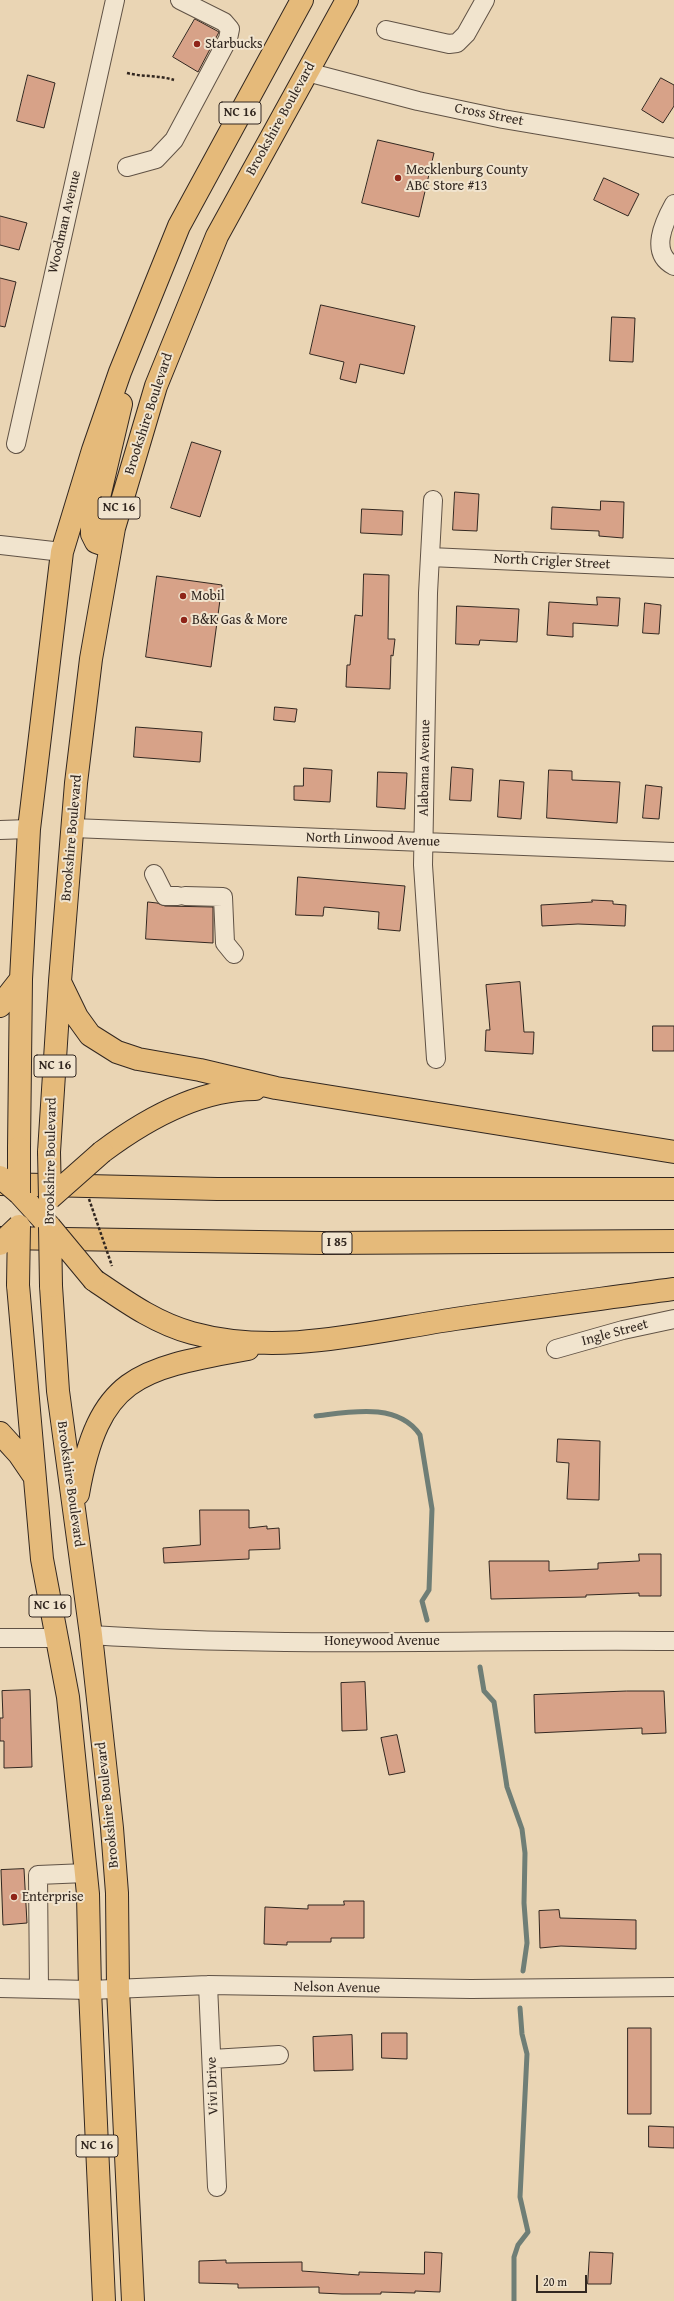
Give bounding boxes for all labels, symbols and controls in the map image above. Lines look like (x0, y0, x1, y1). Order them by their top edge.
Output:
place label: Starbucks (205, 36, 263, 52)
marker: Starbucks (192, 39, 202, 49)
street label: Brookshire Boulevard (243, 59, 319, 179)
street label: Cross Street (453, 100, 525, 130)
road number: NC 16 (219, 102, 261, 124)
place label: Mecklenburg County ABC Store #13 (406, 162, 528, 194)
street label: Woodman Avenue (45, 169, 85, 275)
marker: Mecklenburg County ABC Store #13 (393, 173, 403, 183)
street label: Brookshire Boulevard (121, 351, 177, 477)
road number: NC 16 (98, 497, 140, 519)
street label: North Crigler Street (493, 551, 611, 573)
place label: Mobil (191, 588, 225, 604)
marker: Mobil (178, 591, 188, 601)
place label: B&K Gas & More (192, 612, 288, 628)
marker: B&K Gas & More (179, 615, 189, 625)
street label: Alabama Avenue (416, 719, 434, 817)
street label: Brookshire Boulevard (58, 774, 86, 902)
street label: North Linwood Avenue (306, 829, 440, 851)
road number: NC 16 (34, 1055, 76, 1077)
street label: Brookshire Boulevard (41, 1097, 61, 1225)
road number: I 85 (322, 1232, 352, 1254)
street label: Ingle Street (580, 1316, 650, 1350)
street label: Brookshire Boulevard (53, 1420, 87, 1548)
road number: NC 16 (29, 1595, 71, 1617)
street label: Honeywood Avenue (324, 1633, 440, 1649)
street label: Brookshire Boulevard (93, 1741, 123, 1869)
place label: Enterprise (22, 1889, 84, 1905)
marker: Enterprise (9, 1892, 19, 1902)
street label: Nelson Avenue (294, 1979, 380, 1997)
street label: Vivi Drive (204, 2056, 222, 2116)
road number: NC 16 (76, 2135, 118, 2157)
scale bar (538, 2267, 589, 2293)
text: 20 m (543, 2273, 567, 2290)

